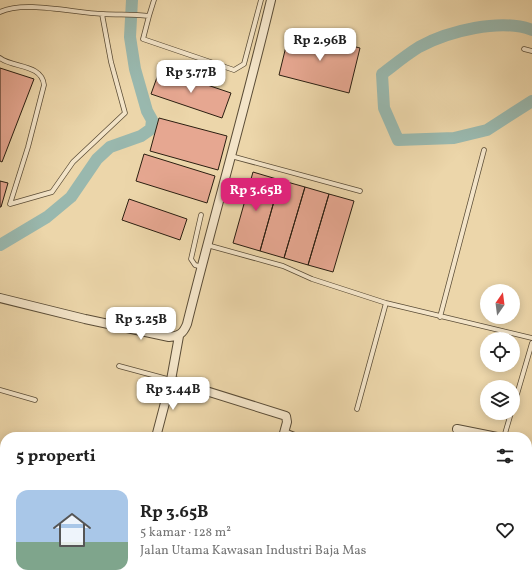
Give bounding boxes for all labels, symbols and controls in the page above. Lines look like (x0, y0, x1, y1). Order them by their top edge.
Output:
pin: Rp 2.96B (279, 28, 361, 62)
text: Rp 2.96B (293, 32, 347, 50)
pin: Rp 3.77B (150, 60, 232, 94)
text: Rp 3.77B (166, 64, 217, 82)
pin: Rp 3.65B (215, 178, 297, 212)
text: Rp 3.65B (230, 182, 282, 200)
north arrow (480, 284, 520, 324)
map controls (480, 284, 520, 420)
pin: Rp 3.25B (100, 307, 182, 341)
text: Rp 3.25B (115, 311, 167, 329)
button: locate (480, 332, 520, 372)
pin: Rp 3.44B (132, 377, 214, 411)
button: layers (480, 380, 520, 420)
text: Rp 3.44B (146, 381, 200, 399)
text: 5 properti (16, 445, 96, 468)
icon: filters (494, 445, 516, 467)
text: Rp 3.65B (140, 501, 208, 524)
icon: home (48, 506, 96, 554)
icon: heart (494, 519, 516, 541)
text: 5 kamar · 128 m² (140, 524, 231, 542)
text: Jalan Utama Kawasan Industri Baja Mas (140, 542, 366, 560)

